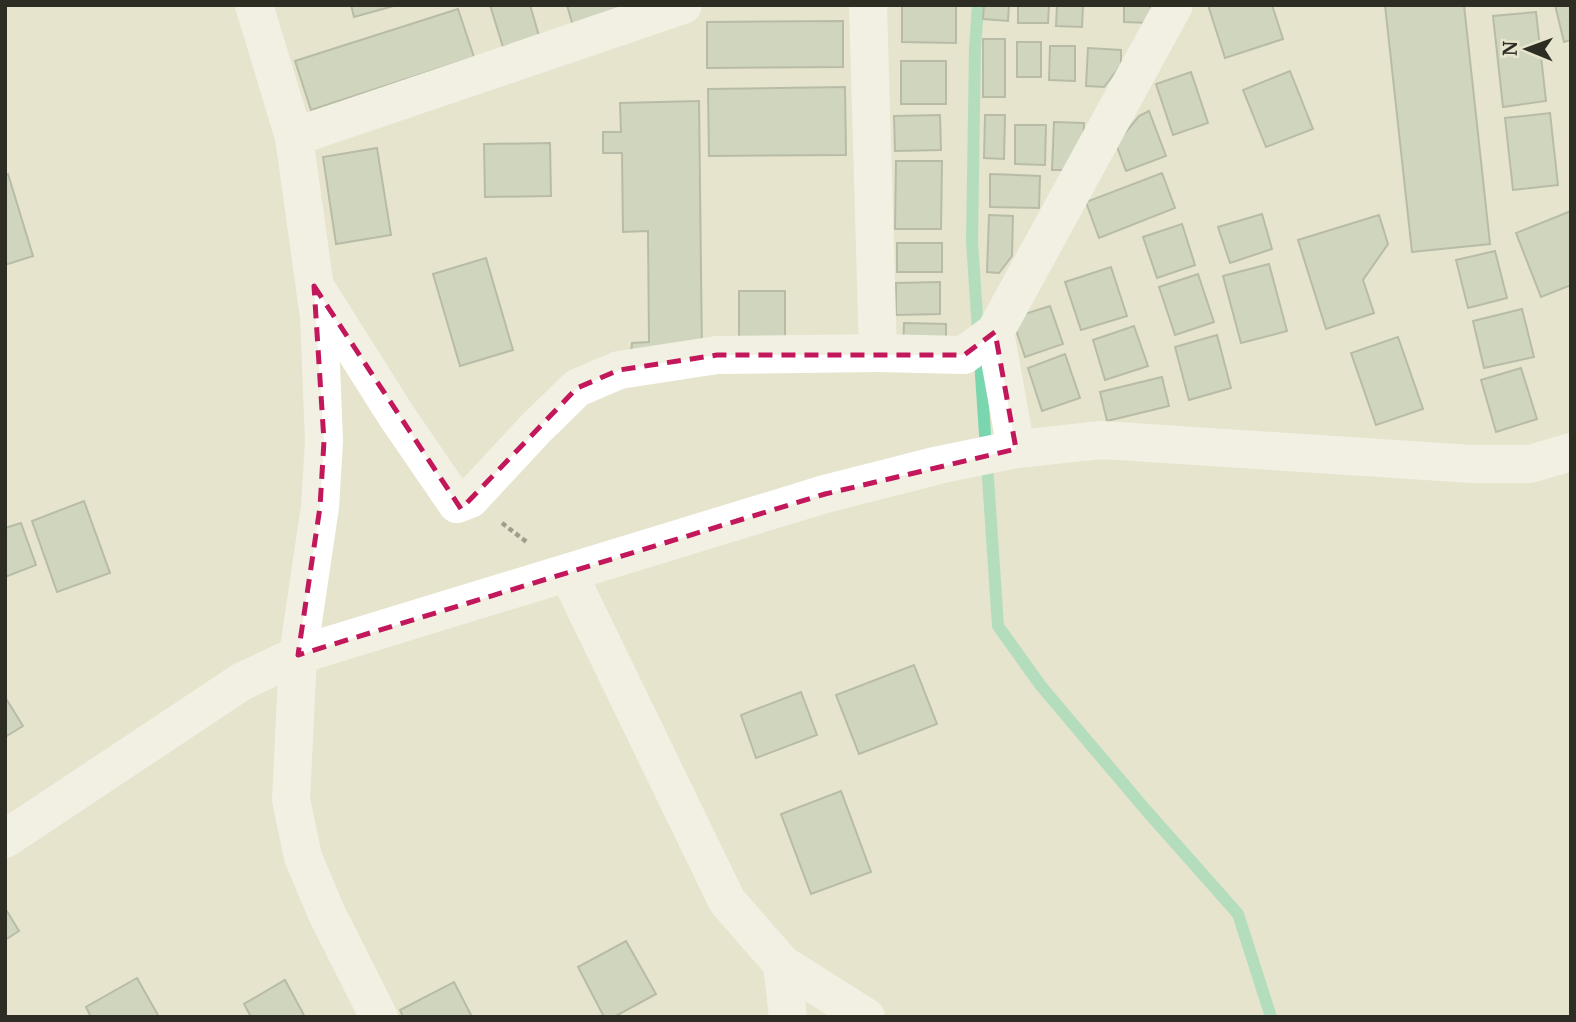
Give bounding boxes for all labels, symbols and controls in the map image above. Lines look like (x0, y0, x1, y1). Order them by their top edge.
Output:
north arrow (1492, 14, 1562, 84)
text: N (1498, 41, 1522, 56)

